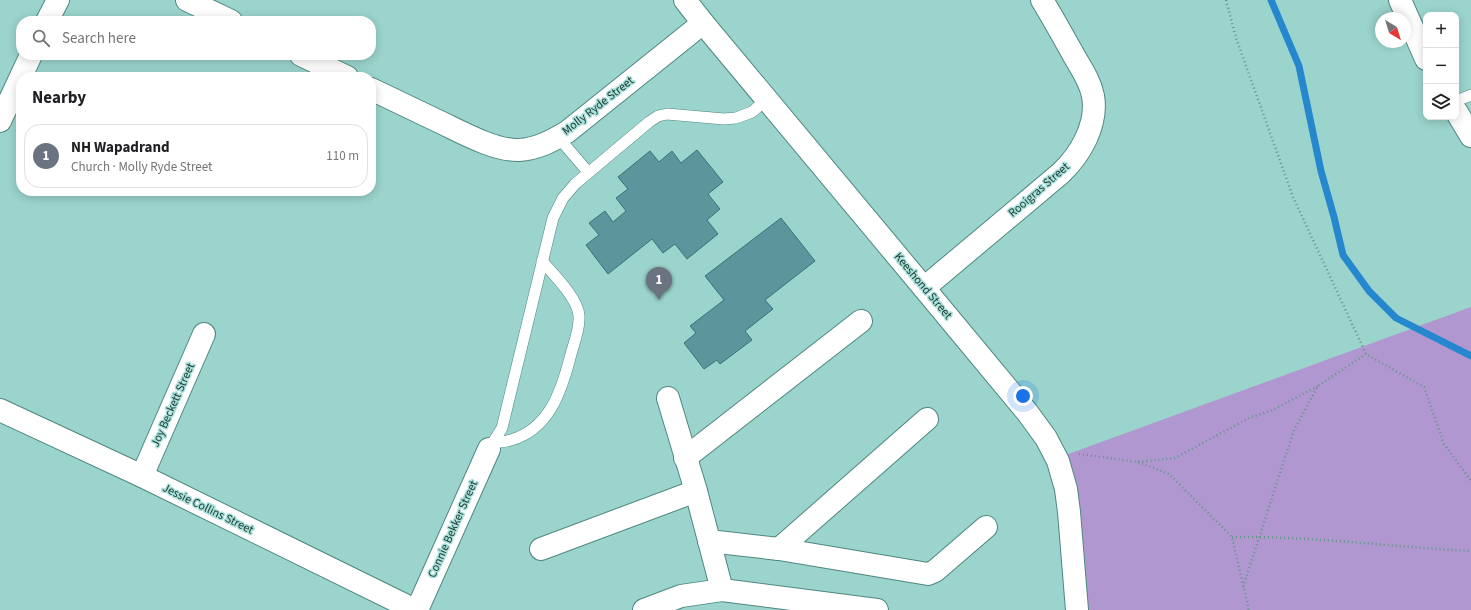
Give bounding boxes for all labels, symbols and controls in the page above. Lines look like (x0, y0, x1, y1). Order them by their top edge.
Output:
north arrow (1375, 12, 1411, 48)
map controls (1423, 12, 1459, 120)
button: + (1423, 12, 1459, 48)
search box (16, 16, 376, 60)
icon: search (30, 27, 52, 49)
text: Search here (62, 28, 136, 49)
button: − (1423, 48, 1459, 84)
street label: Molly Ryde Street (559, 73, 637, 139)
button: layers (1423, 84, 1459, 120)
text: Nearby (32, 86, 86, 110)
text: NH Wapadrand (71, 137, 170, 158)
text: 1 (43, 147, 49, 165)
text: 110 m (326, 147, 359, 165)
text: Church · Molly Ryde Street (71, 158, 212, 176)
street label: Rooigras Street (1005, 159, 1073, 221)
street label: Keeshond Street (890, 249, 956, 323)
pin: 1 (646, 267, 672, 300)
street label: Joy Beckett Street (147, 360, 199, 450)
your location (1013, 386, 1033, 406)
street label: Connie Bekker Street (424, 478, 482, 580)
street label: Jessie Collins Street (160, 480, 256, 538)

